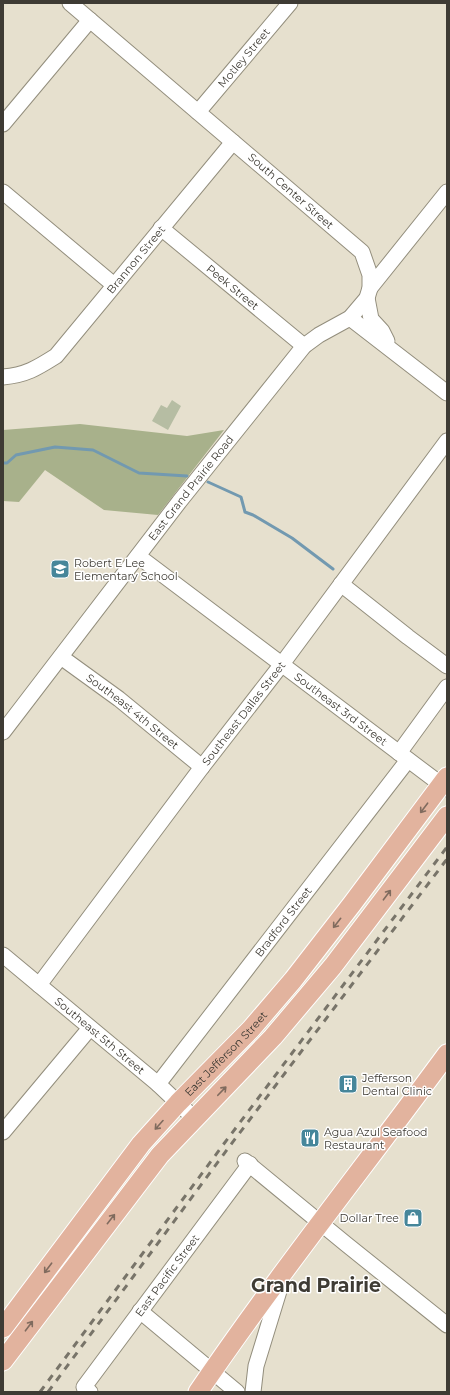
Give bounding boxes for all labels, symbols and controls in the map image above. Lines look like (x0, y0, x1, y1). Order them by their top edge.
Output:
street label: Motley Street (215, 25, 273, 90)
street label: South Center Street (245, 150, 337, 232)
street label: Brannon Street (104, 222, 168, 296)
street label: Peek Street (204, 261, 262, 313)
street label: East Grand Prairie Road (145, 433, 237, 543)
place label: Robert E Lee Elementary School (74, 556, 178, 583)
school or university icon: Robert E Lee Elementary School (49, 558, 71, 580)
street label: Southeast Dallas Street (199, 658, 289, 768)
street label: Southeast 3rd Street (292, 669, 391, 749)
street label: Southeast 4th Street (84, 671, 182, 753)
one-way arrow (419, 802, 428, 813)
street label: Bradford Street (252, 883, 315, 960)
one-way arrow (383, 889, 392, 900)
one-way arrow (333, 918, 342, 929)
street label: Southeast 5th Street (52, 994, 148, 1077)
street label: East Jefferson Street (182, 1008, 271, 1099)
place label: Jefferson Dental Clinic (361, 1071, 432, 1098)
building icon: Jefferson Dental Clinic (337, 1073, 359, 1095)
one-way arrow (217, 1086, 227, 1096)
one-way arrow (154, 1120, 163, 1130)
place label: Agua Azul Seafood Restaurant (324, 1125, 428, 1152)
restaurant icon: Agua Azul Seafood Restaurant (299, 1127, 321, 1149)
shop icon: Dollar Tree (402, 1207, 424, 1229)
place label: Dollar Tree (340, 1211, 399, 1225)
one-way arrow (106, 1213, 115, 1224)
street label: East Pacific Street (132, 1231, 203, 1319)
one-way arrow (44, 1262, 52, 1273)
district label: Grand Prairie (251, 1274, 381, 1297)
one-way arrow (25, 1321, 33, 1332)

